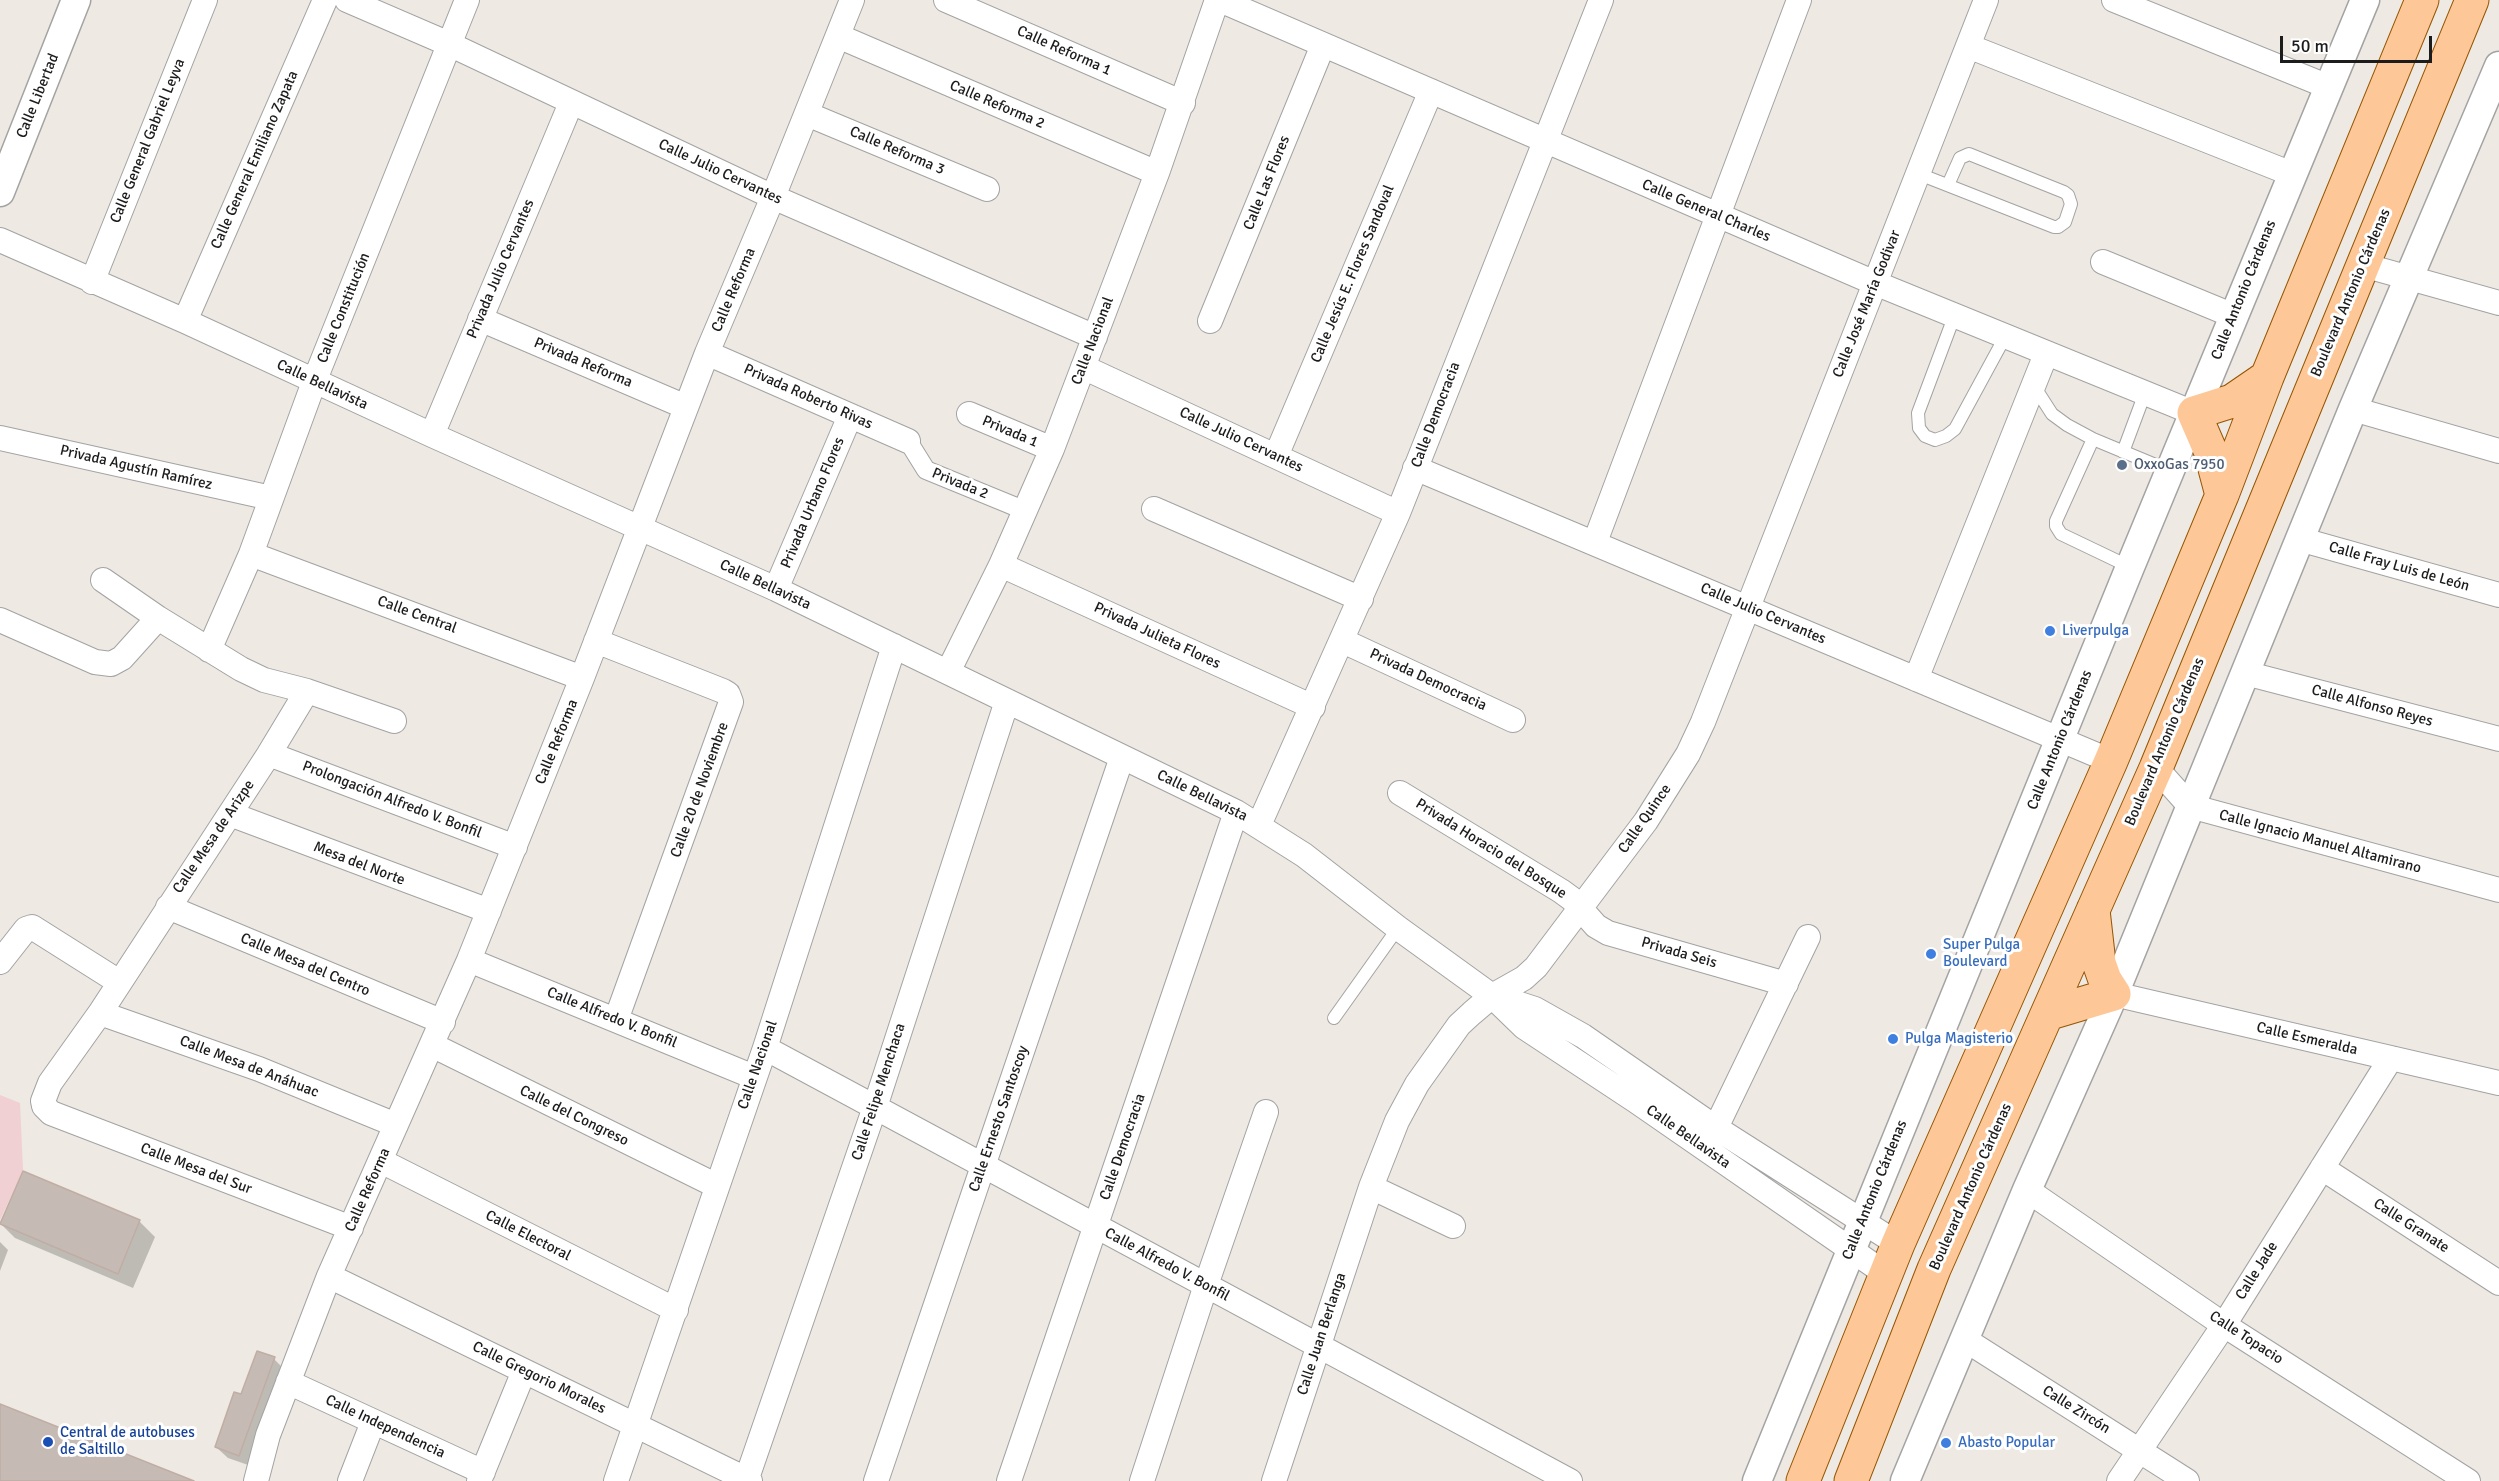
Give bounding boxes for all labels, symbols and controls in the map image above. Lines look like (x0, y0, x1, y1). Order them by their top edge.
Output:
street label: Calle Reforma 1 (1014, 22, 1114, 80)
scale bar (2283, 24, 2434, 62)
text: 50 m (2291, 35, 2329, 57)
street label: Calle Libertad (13, 51, 63, 141)
street label: Calle General Gabriel Leyva (107, 56, 189, 226)
street label: Calle General Emiliano Zapata (207, 68, 303, 252)
street label: Calle Reforma 2 (947, 77, 1047, 133)
street label: Calle Reforma 3 (847, 123, 947, 179)
street label: Calle Las Flores (1240, 133, 1294, 233)
street label: Calle Julio Cervantes (655, 135, 785, 209)
street label: Calle General Charles (1639, 176, 1773, 246)
street label: Calle Jesús E. Flores Sandoval (1307, 182, 1399, 366)
street label: Privada Julio Cervantes (463, 197, 539, 341)
street label: Boulevard Antonio Cárdenas (2307, 206, 2395, 380)
street label: Calle Antonio Cárdenas (2208, 217, 2280, 363)
street label: Calle José María Godivar (1829, 228, 1905, 380)
street label: Calle Reforma (708, 245, 760, 335)
street label: Calle Constitución (314, 250, 374, 366)
street label: Calle Nacional (1068, 294, 1118, 388)
street label: Privada Reforma (531, 334, 635, 392)
street label: Calle Bellavista (274, 356, 370, 414)
street label: Privada Roberto Rivas (741, 360, 875, 434)
street label: Calle Democracia (1408, 360, 1464, 470)
street label: Calle Julio Cervantes (1176, 403, 1306, 477)
street label: Privada 1 (979, 412, 1041, 452)
street label: Privada Urbano Flores (777, 435, 849, 571)
street label: Privada Agustín Ramírez (58, 442, 214, 494)
place label: OxxoGas 7950 (2134, 456, 2225, 474)
marker: OxxoGas 7950 (2115, 458, 2129, 472)
street label: Privada 2 (929, 465, 991, 503)
street label: Calle Fray Luis de León (2326, 538, 2472, 596)
street label: Calle Bellavista (717, 556, 813, 614)
street label: Calle Julio Cervantes (1698, 579, 1828, 649)
street label: Calle Central (375, 592, 459, 638)
street label: Privada Julieta Flores (1091, 599, 1223, 673)
place label: Liverpulga (2062, 622, 2129, 640)
marker: Liverpulga (2043, 624, 2057, 638)
street label: Privada Democracia (1367, 645, 1489, 715)
street label: Boulevard Antonio Cárdenas (2121, 655, 2209, 829)
street label: Calle Antonio Cárdenas (2024, 667, 2096, 813)
street label: Calle Alfonso Reyes (2309, 681, 2435, 731)
street label: Calle Reforma (532, 697, 582, 787)
street label: Calle 20 de Noviembre (667, 720, 733, 860)
street label: Prolongación Alfredo V. Bonfil (300, 757, 484, 843)
street label: Calle Bellavista (1154, 766, 1250, 826)
street label: Calle Mesa de Arizpe (169, 777, 259, 897)
street label: Calle Quince (1615, 781, 1675, 857)
street label: Privada Horacio del Bosque (1412, 795, 1570, 903)
street label: Calle Ignacio Manuel Altamirano (2217, 806, 2423, 878)
street label: Mesa del Norte (311, 838, 407, 890)
street label: Calle Mesa del Centro (237, 930, 373, 1000)
street label: Privada Seis (1639, 934, 1719, 972)
place label: Super Pulga Boulevard (1943, 936, 2020, 971)
marker: Super Pulga Boulevard (1924, 947, 1938, 961)
street label: Calle Alfredo V. Bonfil (544, 984, 680, 1052)
street label: Calle Nacional (734, 1018, 782, 1112)
street label: Calle Esmeralda (2255, 1019, 2359, 1059)
street label: Calle Felipe Menchaca (848, 1021, 910, 1163)
place label: Pulga Magisterio (1905, 1030, 2013, 1048)
street label: Calle Mesa de Anáhuac (177, 1032, 321, 1102)
marker: Pulga Magisterio (1886, 1032, 1900, 1046)
street label: Calle Ernesto Santoscoy (966, 1044, 1032, 1194)
street label: Calle del Congreso (517, 1082, 631, 1150)
street label: Calle Democracia (1096, 1091, 1150, 1203)
street label: Calle Bellavista (1642, 1101, 1734, 1173)
street label: Boulevard Antonio Cárdenas (1926, 1101, 2016, 1273)
street label: Calle Antonio Cárdenas (1839, 1117, 1911, 1263)
street label: Calle Mesa del Sur (138, 1139, 254, 1199)
street label: Calle Reforma (341, 1145, 395, 1235)
street label: Calle Granate (2370, 1195, 2452, 1257)
street label: Calle Electoral (482, 1207, 574, 1265)
street label: Calle Alfredo V. Bonfil (1101, 1224, 1233, 1306)
street label: Calle Jade (2232, 1239, 2282, 1303)
street label: Calle Juan Berlanga (1294, 1270, 1350, 1398)
street label: Calle Topacio (2206, 1307, 2286, 1369)
street label: Calle Gregorio Morales (469, 1338, 609, 1418)
street label: Calle Zircón (2039, 1382, 2113, 1438)
street label: Calle Independencia (322, 1391, 448, 1463)
place label: Central de autobuses de Saltillo (60, 1424, 195, 1459)
place label: Abasto Popular (1958, 1434, 2055, 1452)
marker: Central de autobuses de Saltillo (41, 1435, 55, 1449)
marker: Abasto Popular (1939, 1436, 1953, 1450)

